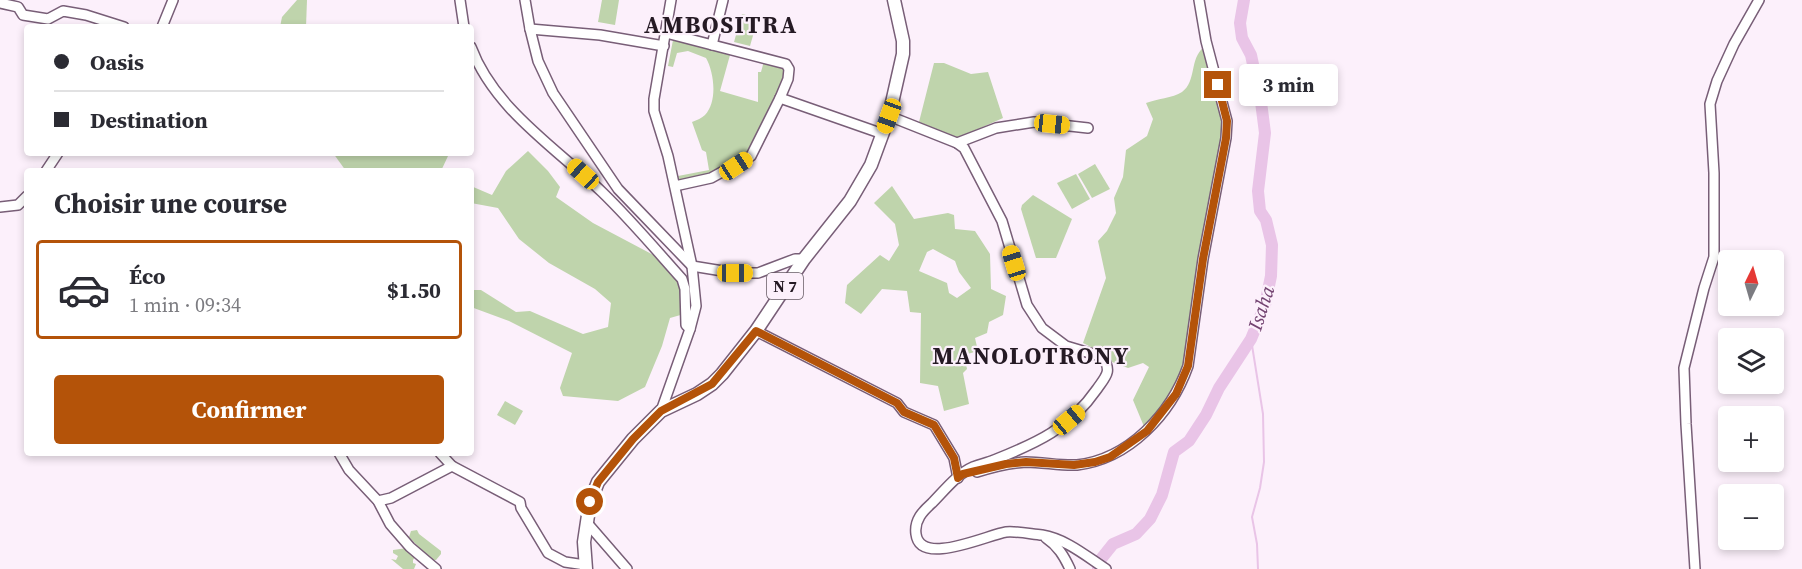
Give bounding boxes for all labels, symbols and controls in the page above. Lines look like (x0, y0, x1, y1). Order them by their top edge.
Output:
district label: AMBOSITRA (644, 8, 798, 41)
text: Oasis (90, 47, 144, 77)
callout: 3 min (1239, 64, 1338, 106)
route end (1204, 71, 1231, 98)
text: 3 min (1263, 71, 1314, 99)
car (874, 96, 904, 136)
text: Destination (90, 105, 208, 135)
car (1033, 113, 1071, 135)
car (716, 149, 756, 183)
car (564, 155, 602, 193)
text: Choisir une course (54, 185, 287, 222)
car (1000, 243, 1028, 283)
north arrow (1718, 250, 1784, 316)
map controls (1718, 250, 1784, 550)
text: Éco (129, 261, 166, 291)
icon: car (57, 263, 111, 317)
car (717, 264, 753, 282)
road number: N 7 (767, 273, 803, 299)
text: $1.50 (387, 275, 441, 305)
water label: Isaha (1240, 282, 1282, 335)
text: 1 min · 09:34 (129, 291, 241, 319)
button: layers (1718, 328, 1784, 394)
district label: MANOLOTRONY (932, 339, 1130, 372)
button: Confirmer (54, 375, 444, 444)
car (1049, 402, 1089, 438)
button: + (1718, 406, 1784, 472)
button: − (1718, 484, 1784, 550)
route start (576, 488, 603, 515)

